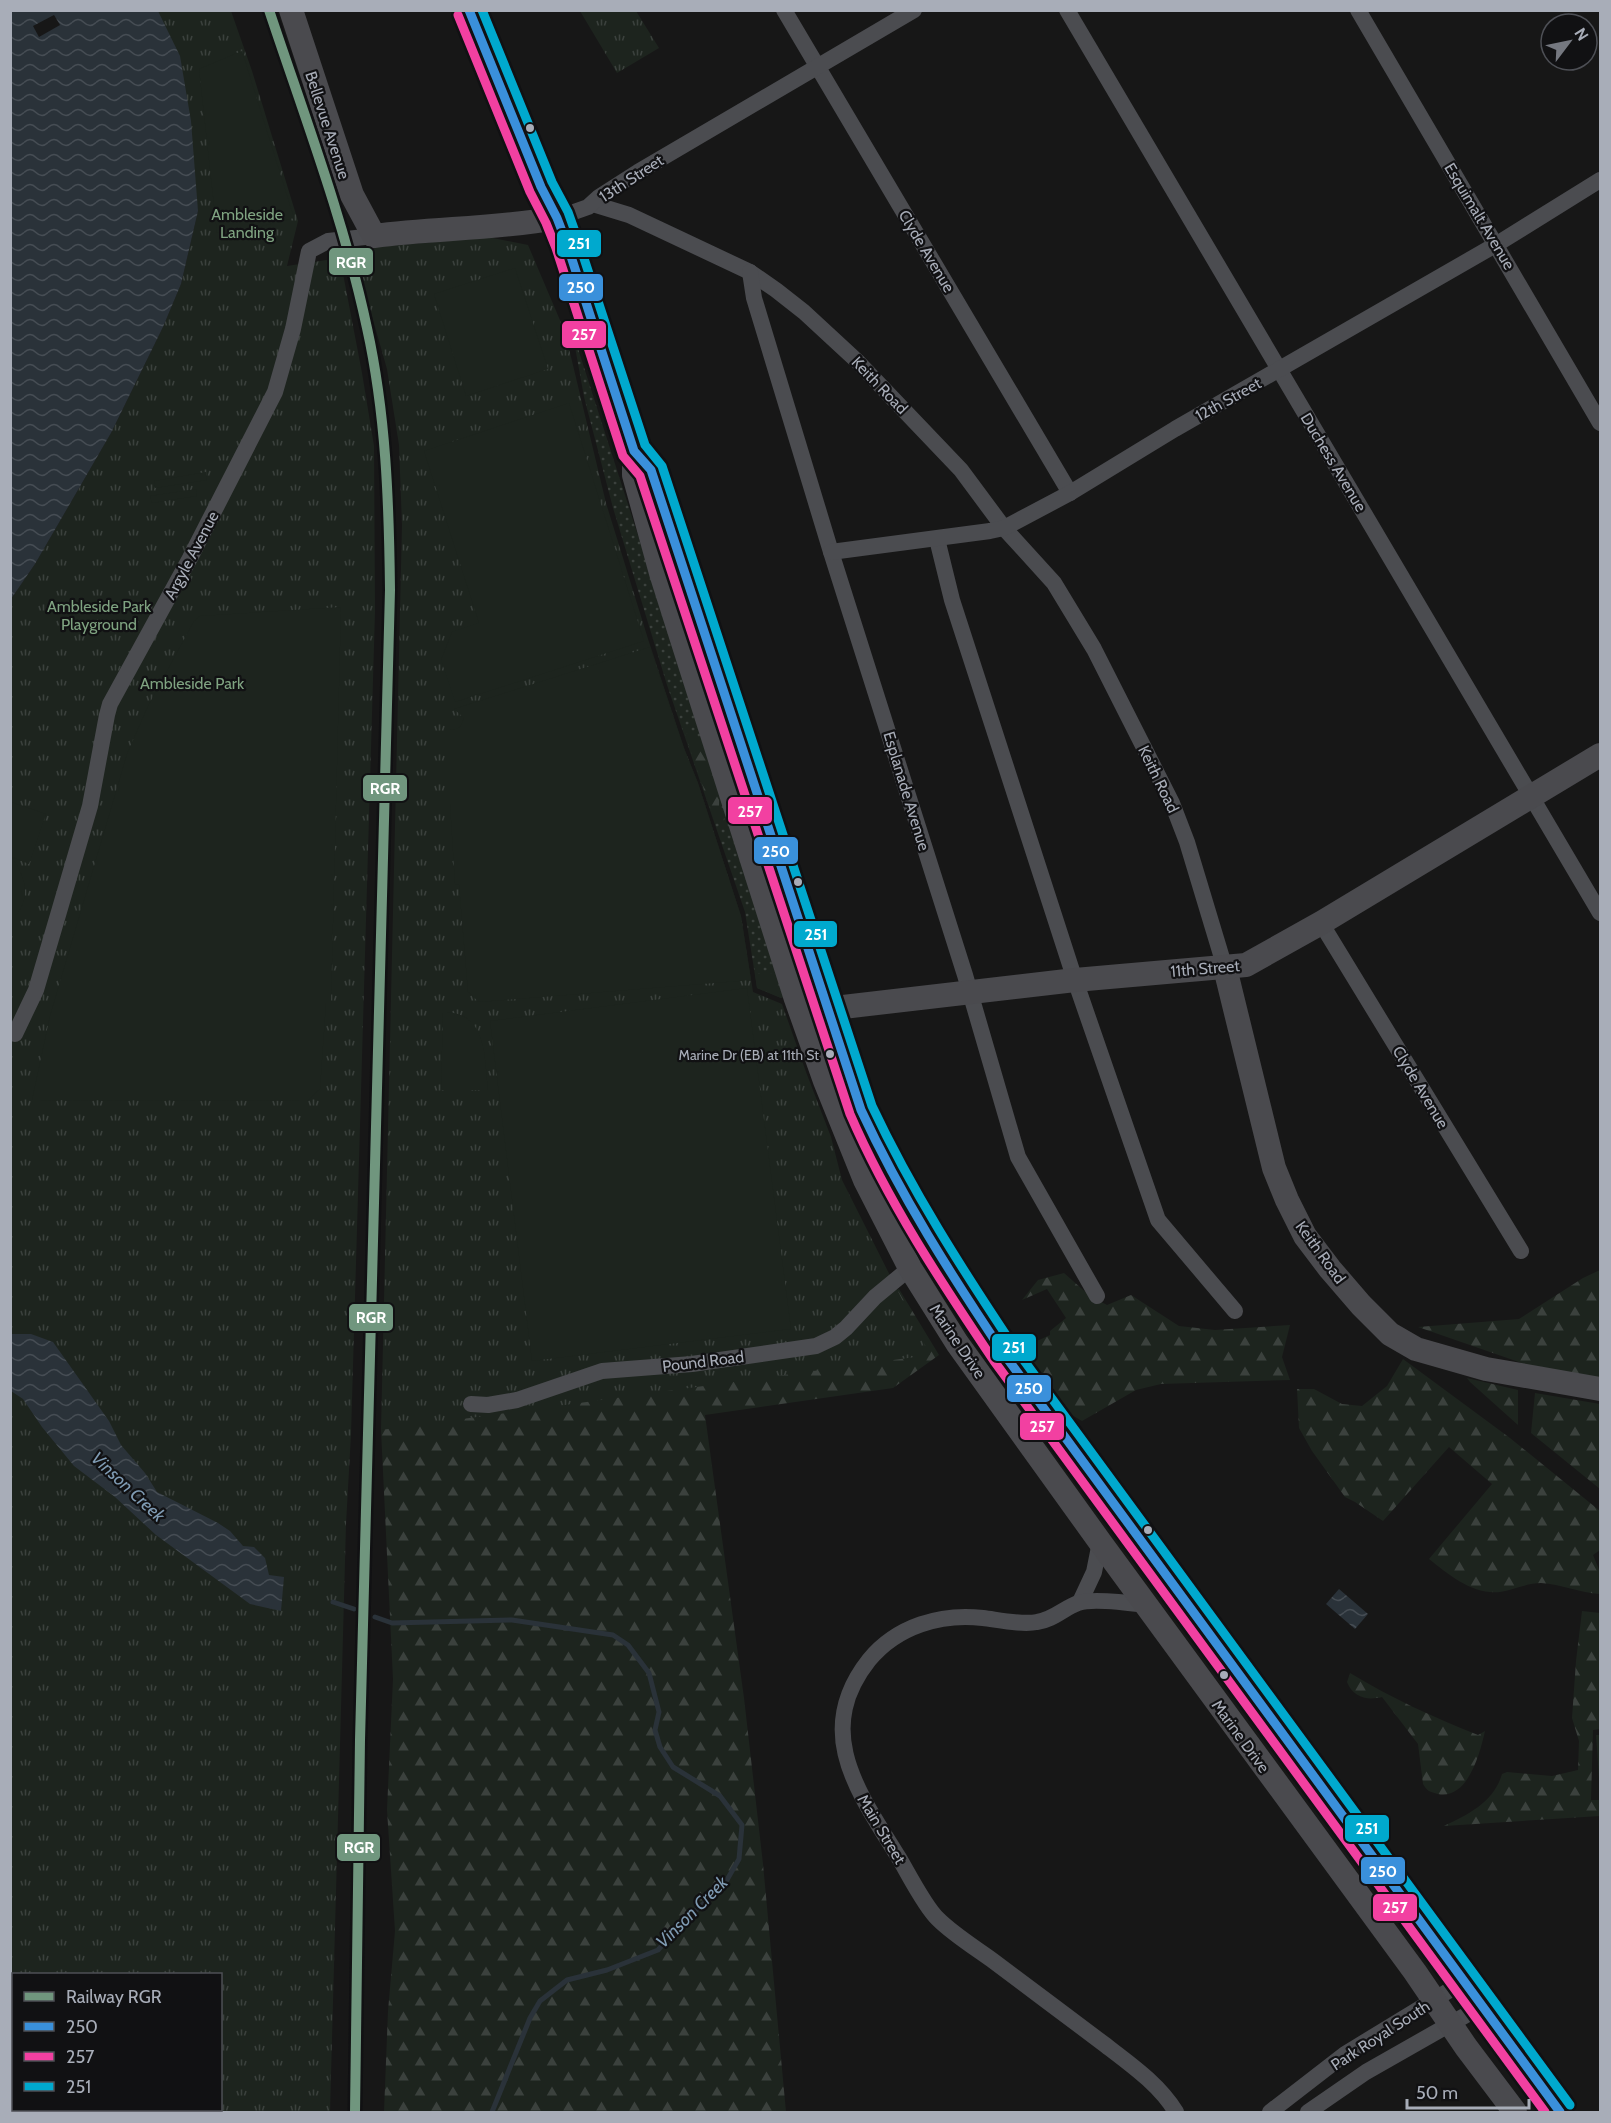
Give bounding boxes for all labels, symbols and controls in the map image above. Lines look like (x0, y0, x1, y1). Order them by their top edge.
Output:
north arrow (1539, 12, 1599, 72)
text: N (1570, 24, 1592, 44)
street label: Bellevue Avenue (301, 69, 354, 181)
unlabelled marker (524, 122, 536, 134)
street label: 13th Street (596, 150, 667, 206)
street label: Esquimalt Avenue (1440, 159, 1519, 273)
park label: Ambleside Landing (211, 205, 283, 242)
street label: Clyde Avenue (895, 207, 959, 296)
line badge: 251 (556, 229, 602, 258)
text: 251 (568, 234, 590, 253)
line badge: RGR (328, 247, 374, 276)
text: RGR (336, 253, 366, 272)
line badge: 250 (558, 273, 604, 302)
text: 250 (567, 278, 595, 297)
line badge: 257 (561, 320, 607, 349)
text: 257 (571, 325, 597, 344)
street label: Keith Road (848, 353, 912, 418)
street label: 12th Street (1192, 373, 1265, 425)
street label: Duchess Avenue (1297, 410, 1370, 515)
street label: Argyle Avenue (160, 508, 223, 603)
park label: Ambleside Park Playground (47, 597, 152, 634)
park label: Ambleside Park (140, 674, 245, 693)
street label: Esplanade Avenue (879, 729, 934, 853)
street label: Keith Road (1134, 742, 1183, 816)
line badge: RGR (362, 774, 408, 802)
text: RGR (370, 779, 400, 798)
line badge: 257 (727, 796, 773, 825)
text: 257 (737, 802, 763, 821)
line badge: 250 (753, 836, 799, 865)
text: 250 (762, 842, 790, 861)
unlabelled marker (792, 876, 804, 888)
line badge: 251 (793, 920, 838, 948)
text: 251 (805, 925, 827, 944)
street label: 11th Street (1170, 956, 1241, 981)
street label: Clyde Avenue (1389, 1043, 1453, 1132)
place label: Marine Dr (EB) at 11th St (679, 1046, 819, 1064)
marker: Marine Dr (EB) at 11th St (824, 1048, 836, 1060)
street label: Keith Road (1292, 1217, 1350, 1287)
street label: Marine Drive (926, 1300, 989, 1382)
line badge: RGR (348, 1303, 394, 1332)
text: RGR (356, 1308, 386, 1327)
line badge: 251 (991, 1333, 1037, 1362)
text: 251 (1003, 1338, 1025, 1357)
street label: Pound Road (661, 1347, 745, 1376)
line badge: 250 (1006, 1374, 1052, 1403)
text: 250 (1015, 1379, 1043, 1398)
line badge: 257 (1019, 1412, 1065, 1441)
text: 257 (1029, 1417, 1055, 1436)
water label: Vinson Creek (87, 1447, 170, 1528)
unlabelled marker (1142, 1524, 1154, 1536)
unlabelled marker (1218, 1669, 1230, 1681)
street label: Marine Drive (1208, 1696, 1273, 1777)
street label: Main Street (853, 1791, 910, 1868)
line badge: 251 (1344, 1814, 1390, 1843)
text: 251 (1356, 1819, 1378, 1838)
line badge: RGR (336, 1833, 381, 1862)
text: RGR (344, 1838, 374, 1857)
line badge: 250 (1360, 1856, 1406, 1885)
text: 250 (1369, 1862, 1397, 1881)
water label: Vinson Creek (651, 1871, 733, 1953)
line badge: 257 (1372, 1893, 1418, 1922)
text: 257 (1382, 1898, 1408, 1917)
legend (12, 1973, 222, 2111)
text: Railway RGR (66, 1986, 162, 2008)
street label: Park Royal South (1327, 1996, 1433, 2074)
text: 250 (66, 2016, 98, 2038)
text: 257 (66, 2046, 94, 2068)
scale bar (1407, 2072, 1528, 2110)
text: 251 (66, 2076, 91, 2098)
text: 50 m (1416, 2082, 1458, 2104)

